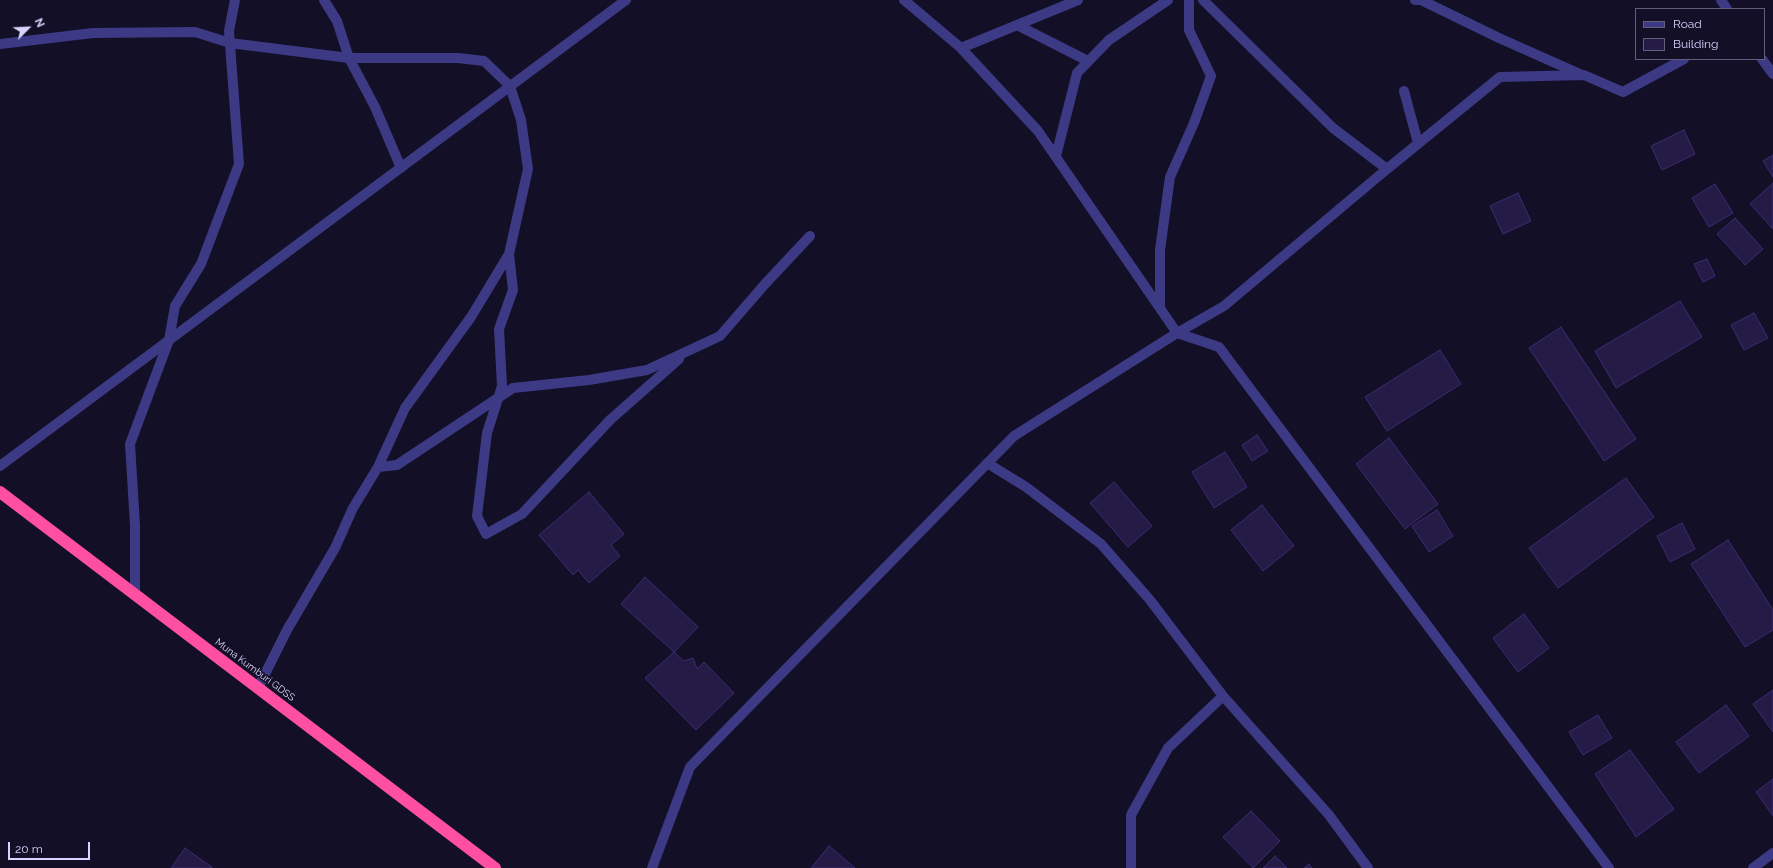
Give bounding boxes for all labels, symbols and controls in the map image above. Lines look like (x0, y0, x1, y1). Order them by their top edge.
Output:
north arrow (8, 8, 48, 48)
legend (1635, 8, 1765, 60)
text: N (32, 16, 47, 29)
text: Road (1673, 17, 1702, 31)
text: Building (1673, 37, 1719, 51)
street label: Muna Kumburi GDSS (213, 636, 297, 704)
scale bar (10, 834, 92, 860)
text: 20 m (15, 842, 43, 856)

